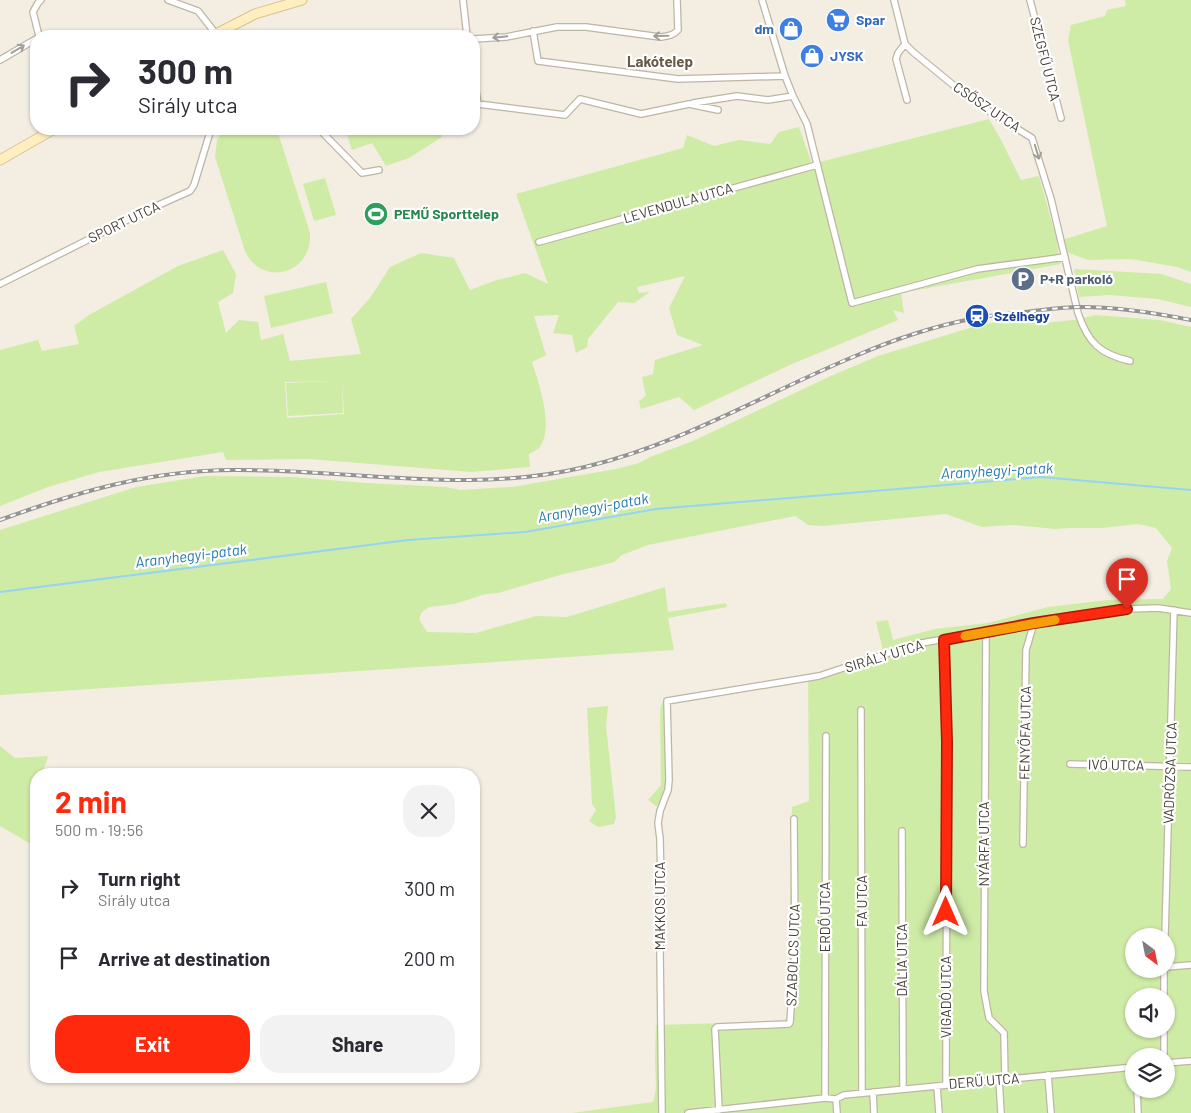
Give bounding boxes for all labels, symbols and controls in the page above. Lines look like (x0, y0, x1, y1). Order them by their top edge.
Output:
supermarket icon: Spar (825, 7, 851, 33)
place label: Spar (856, 11, 886, 28)
street label: SZEGFŰ UTCA (1027, 15, 1064, 103)
shop icon: dm (778, 16, 804, 42)
place label: dm (754, 20, 774, 37)
one-way arrow (654, 31, 670, 40)
one-way arrow (493, 32, 509, 42)
shop icon: JYSK (799, 43, 825, 69)
one-way arrow (11, 44, 25, 54)
place label: JYSK (830, 47, 864, 64)
text: 300 m (138, 49, 233, 91)
icon: right (55, 50, 120, 115)
district label: Lakótelep (627, 52, 693, 70)
street label: CSŐSZ UTCA (950, 78, 1025, 136)
text: Sirály utca (138, 91, 237, 117)
one-way arrow (1032, 144, 1042, 160)
street label: LEVENDULA UTCA (621, 179, 735, 226)
street label: SPORT UTCA (85, 197, 163, 246)
sports icon: PEMŰ Sporttelep (363, 201, 389, 227)
place label: PEMŰ Sporttelep (394, 205, 499, 222)
parking icon: P+R parkoló (1010, 266, 1036, 292)
place label: P+R parkoló (1040, 270, 1113, 287)
station icon: Szélhegy (964, 303, 990, 329)
place label: Szélhegy (994, 307, 1050, 324)
water label: Aranyhegyi-patak (940, 458, 1054, 482)
water label: Aranyhegyi-patak (536, 488, 650, 526)
water label: Aranyhegyi-patak (134, 539, 248, 571)
pin (1106, 558, 1148, 609)
icon: arrive (1113, 565, 1141, 593)
street label: SIRÁLY UTCA (843, 635, 926, 676)
street label: FENYŐFA UTCA (1015, 685, 1034, 780)
street label: VADRÓZSA UTCA (1159, 721, 1180, 824)
street label: IVÓ UTCA (1088, 756, 1145, 773)
text: 2 min (55, 783, 127, 819)
button: close (403, 785, 455, 837)
street label: NYÁRFA UTCA (975, 801, 992, 887)
text: 500 m · 19:56 (55, 820, 143, 839)
street label: MAKKOS UTCA (651, 861, 668, 950)
text: Turn right (98, 867, 180, 890)
icon: right (55, 874, 83, 902)
street label: FA UTCA (853, 875, 870, 927)
text: 300 m (404, 877, 455, 900)
street label: ERDŐ UTCA (816, 881, 833, 952)
position arrow (919, 885, 971, 937)
text: Sirály utca (98, 890, 170, 909)
street label: SZABOLCS UTCA (782, 903, 803, 1007)
street label: DÁLIA UTCA (893, 923, 910, 997)
north arrow (1125, 928, 1175, 978)
map controls (1125, 928, 1175, 1098)
icon: arrive (55, 944, 83, 972)
text: Arrive at destination (98, 947, 270, 970)
text: 200 m (404, 947, 455, 970)
street label: VIGADÓ UTCA (937, 955, 954, 1038)
button: sound (1125, 988, 1175, 1038)
button: Exit (55, 1015, 250, 1073)
button: Share (260, 1015, 455, 1073)
button: layers (1125, 1048, 1175, 1098)
street label: DERŰ UTCA (948, 1069, 1021, 1092)

